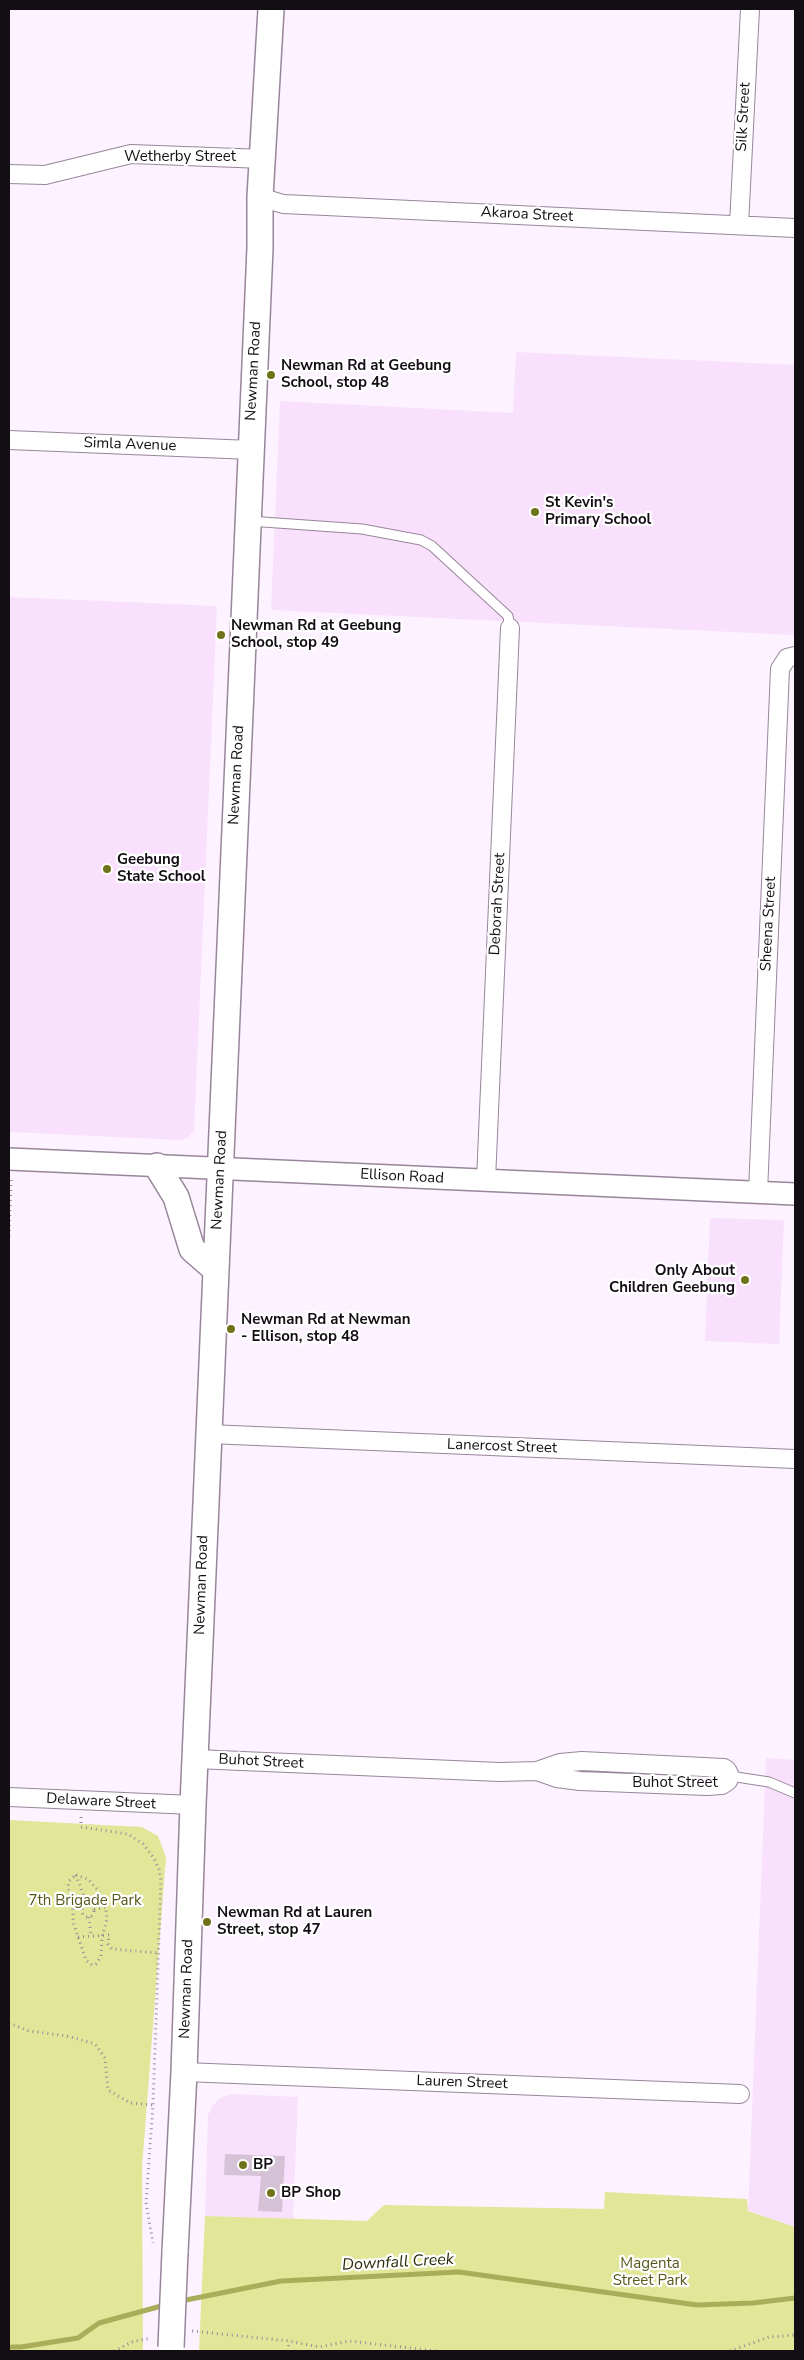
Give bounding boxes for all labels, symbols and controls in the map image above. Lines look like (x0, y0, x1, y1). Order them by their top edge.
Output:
street label: Silk Street (733, 82, 755, 152)
street label: Wetherby Street (124, 148, 236, 166)
street label: Akaroa Street (480, 204, 574, 226)
street label: Newman Road (242, 321, 266, 421)
place label: Newman Rd at Geebung School, stop 48 (281, 357, 451, 392)
marker: Newman Rd at Geebung School, stop 48 (265, 369, 277, 381)
street label: Simla Avenue (83, 434, 177, 456)
place label: St Kevin's Primary School (545, 494, 651, 529)
marker: St Kevin's Primary School (529, 506, 541, 518)
place label: Newman Rd at Geebung School, stop 49 (231, 617, 401, 652)
marker: Newman Rd at Geebung School, stop 49 (215, 629, 227, 641)
street label: Newman Road (225, 725, 249, 825)
place label: Geebung State School (117, 851, 206, 886)
street label: Deborah Street (486, 852, 510, 956)
marker: Geebung State School (101, 863, 113, 875)
street label: Sheena Street (758, 876, 780, 972)
street label: Newman Road (208, 1130, 232, 1230)
street label: Ellison Road (360, 1166, 444, 1188)
place label: Only About Children Geebung (609, 1262, 735, 1297)
marker: Only About Children Geebung (739, 1274, 751, 1286)
place label: Newman Rd at Newman - Ellison, stop 48 (241, 1311, 411, 1346)
marker: Newman Rd at Newman - Ellison, stop 48 (225, 1323, 237, 1335)
street label: Lanercost Street (447, 1436, 557, 1458)
street label: Newman Road (191, 1535, 213, 1635)
street label: Buhot Street (218, 1751, 304, 1773)
street label: Buhot Street (632, 1774, 718, 1792)
street label: Delaware Street (46, 1790, 156, 1814)
park label: 7th Brigade Park (29, 1892, 141, 1910)
place label: Newman Rd at Lauren Street, stop 47 (217, 1904, 372, 1939)
marker: Newman Rd at Lauren Street, stop 47 (201, 1916, 213, 1928)
street label: Newman Road (176, 1939, 198, 2039)
street label: Lauren Street (416, 2072, 508, 2094)
place label: BP (253, 2156, 273, 2174)
marker: BP (237, 2159, 249, 2171)
place label: BP Shop (281, 2184, 341, 2202)
marker: BP Shop (265, 2187, 277, 2199)
water label: Downfall Creek (342, 2250, 454, 2276)
park label: Magenta Street Park (613, 2255, 687, 2290)

